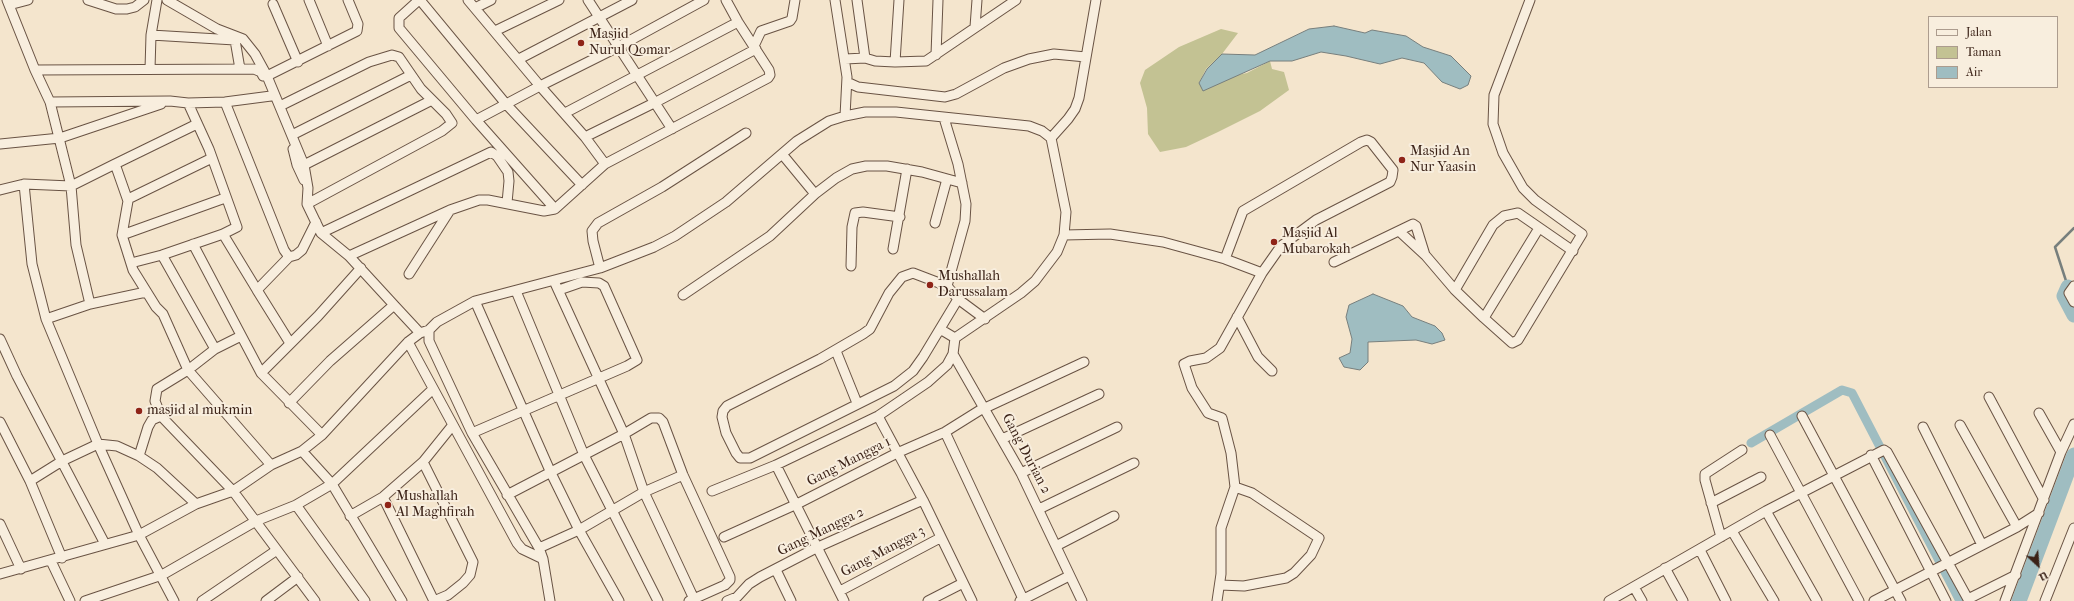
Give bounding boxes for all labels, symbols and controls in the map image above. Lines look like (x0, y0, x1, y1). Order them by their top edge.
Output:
legend (1928, 16, 2058, 88)
text: Jalan (1966, 25, 1992, 39)
place label: Masjid Nurul Qomar (589, 27, 670, 60)
marker: Masjid Nurul Qomar (576, 38, 586, 48)
text: Taman (1966, 45, 2001, 59)
text: Air (1966, 65, 1982, 79)
place label: Masjid An Nur Yaasin (1410, 144, 1476, 176)
marker: Masjid An Nur Yaasin (1397, 155, 1407, 165)
place label: Masjid Al Mubarokah (1282, 226, 1351, 258)
marker: Masjid Al Mubarokah (1269, 237, 1279, 247)
place label: Mushallah Darussalam (938, 269, 1008, 302)
marker: Mushallah Darussalam (925, 280, 935, 290)
place label: masjid al mukmin (147, 403, 252, 419)
marker: masjid al mukmin (134, 406, 144, 416)
street label: Gang Durian 2 (998, 411, 1054, 497)
street label: Gang Mangga 1 (804, 434, 894, 490)
place label: Mushallah Al Maghfirah (396, 489, 475, 522)
marker: Mushallah Al Maghfirah (383, 500, 393, 510)
street label: Gang Mangga 2 (775, 504, 867, 560)
street label: Gang Mangga 3 (838, 523, 928, 581)
north arrow (2018, 545, 2058, 585)
text: U (2037, 569, 2050, 584)

